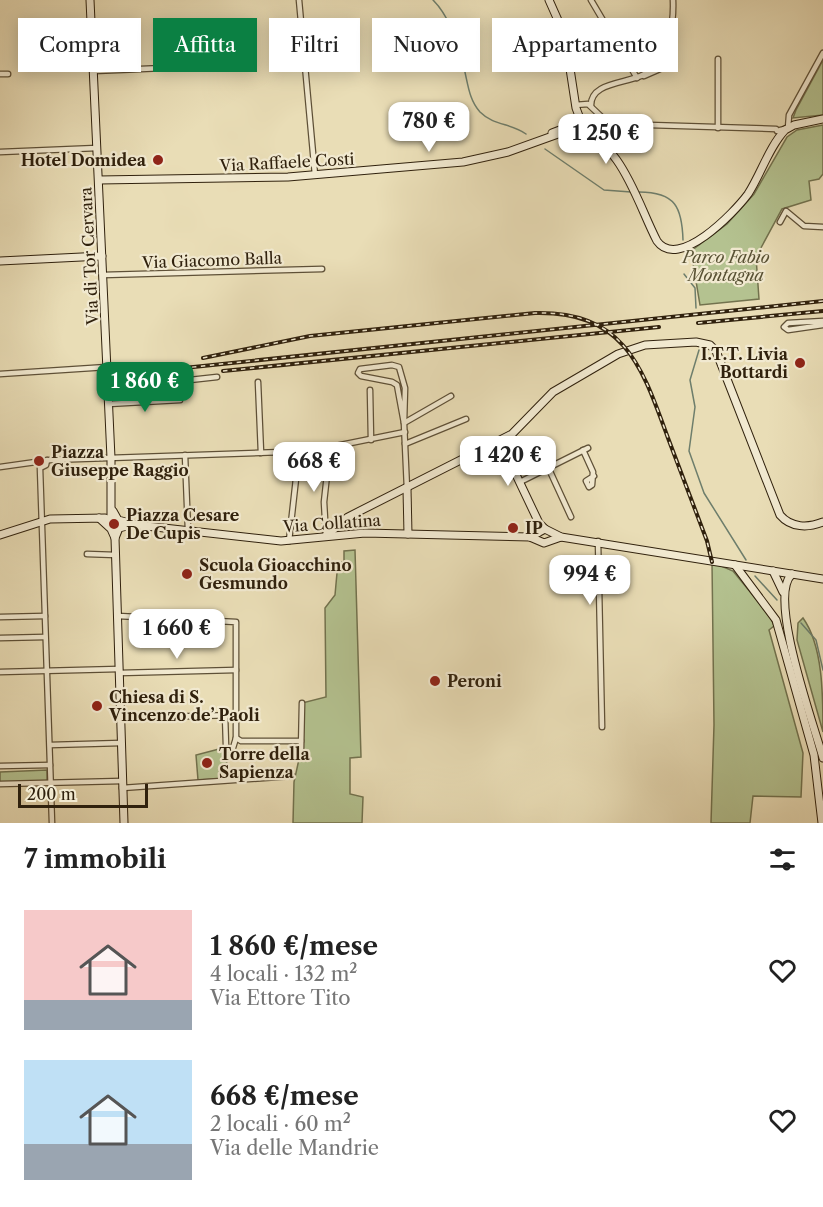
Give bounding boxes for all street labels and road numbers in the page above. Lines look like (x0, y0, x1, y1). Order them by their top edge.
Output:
street label: Via Raffaele Costi (218, 148, 355, 176)
street label: Via di Tor Cervara (75, 186, 103, 326)
street label: Via Giacomo Balla (141, 248, 283, 272)
street label: Via Collatina (281, 510, 382, 536)

